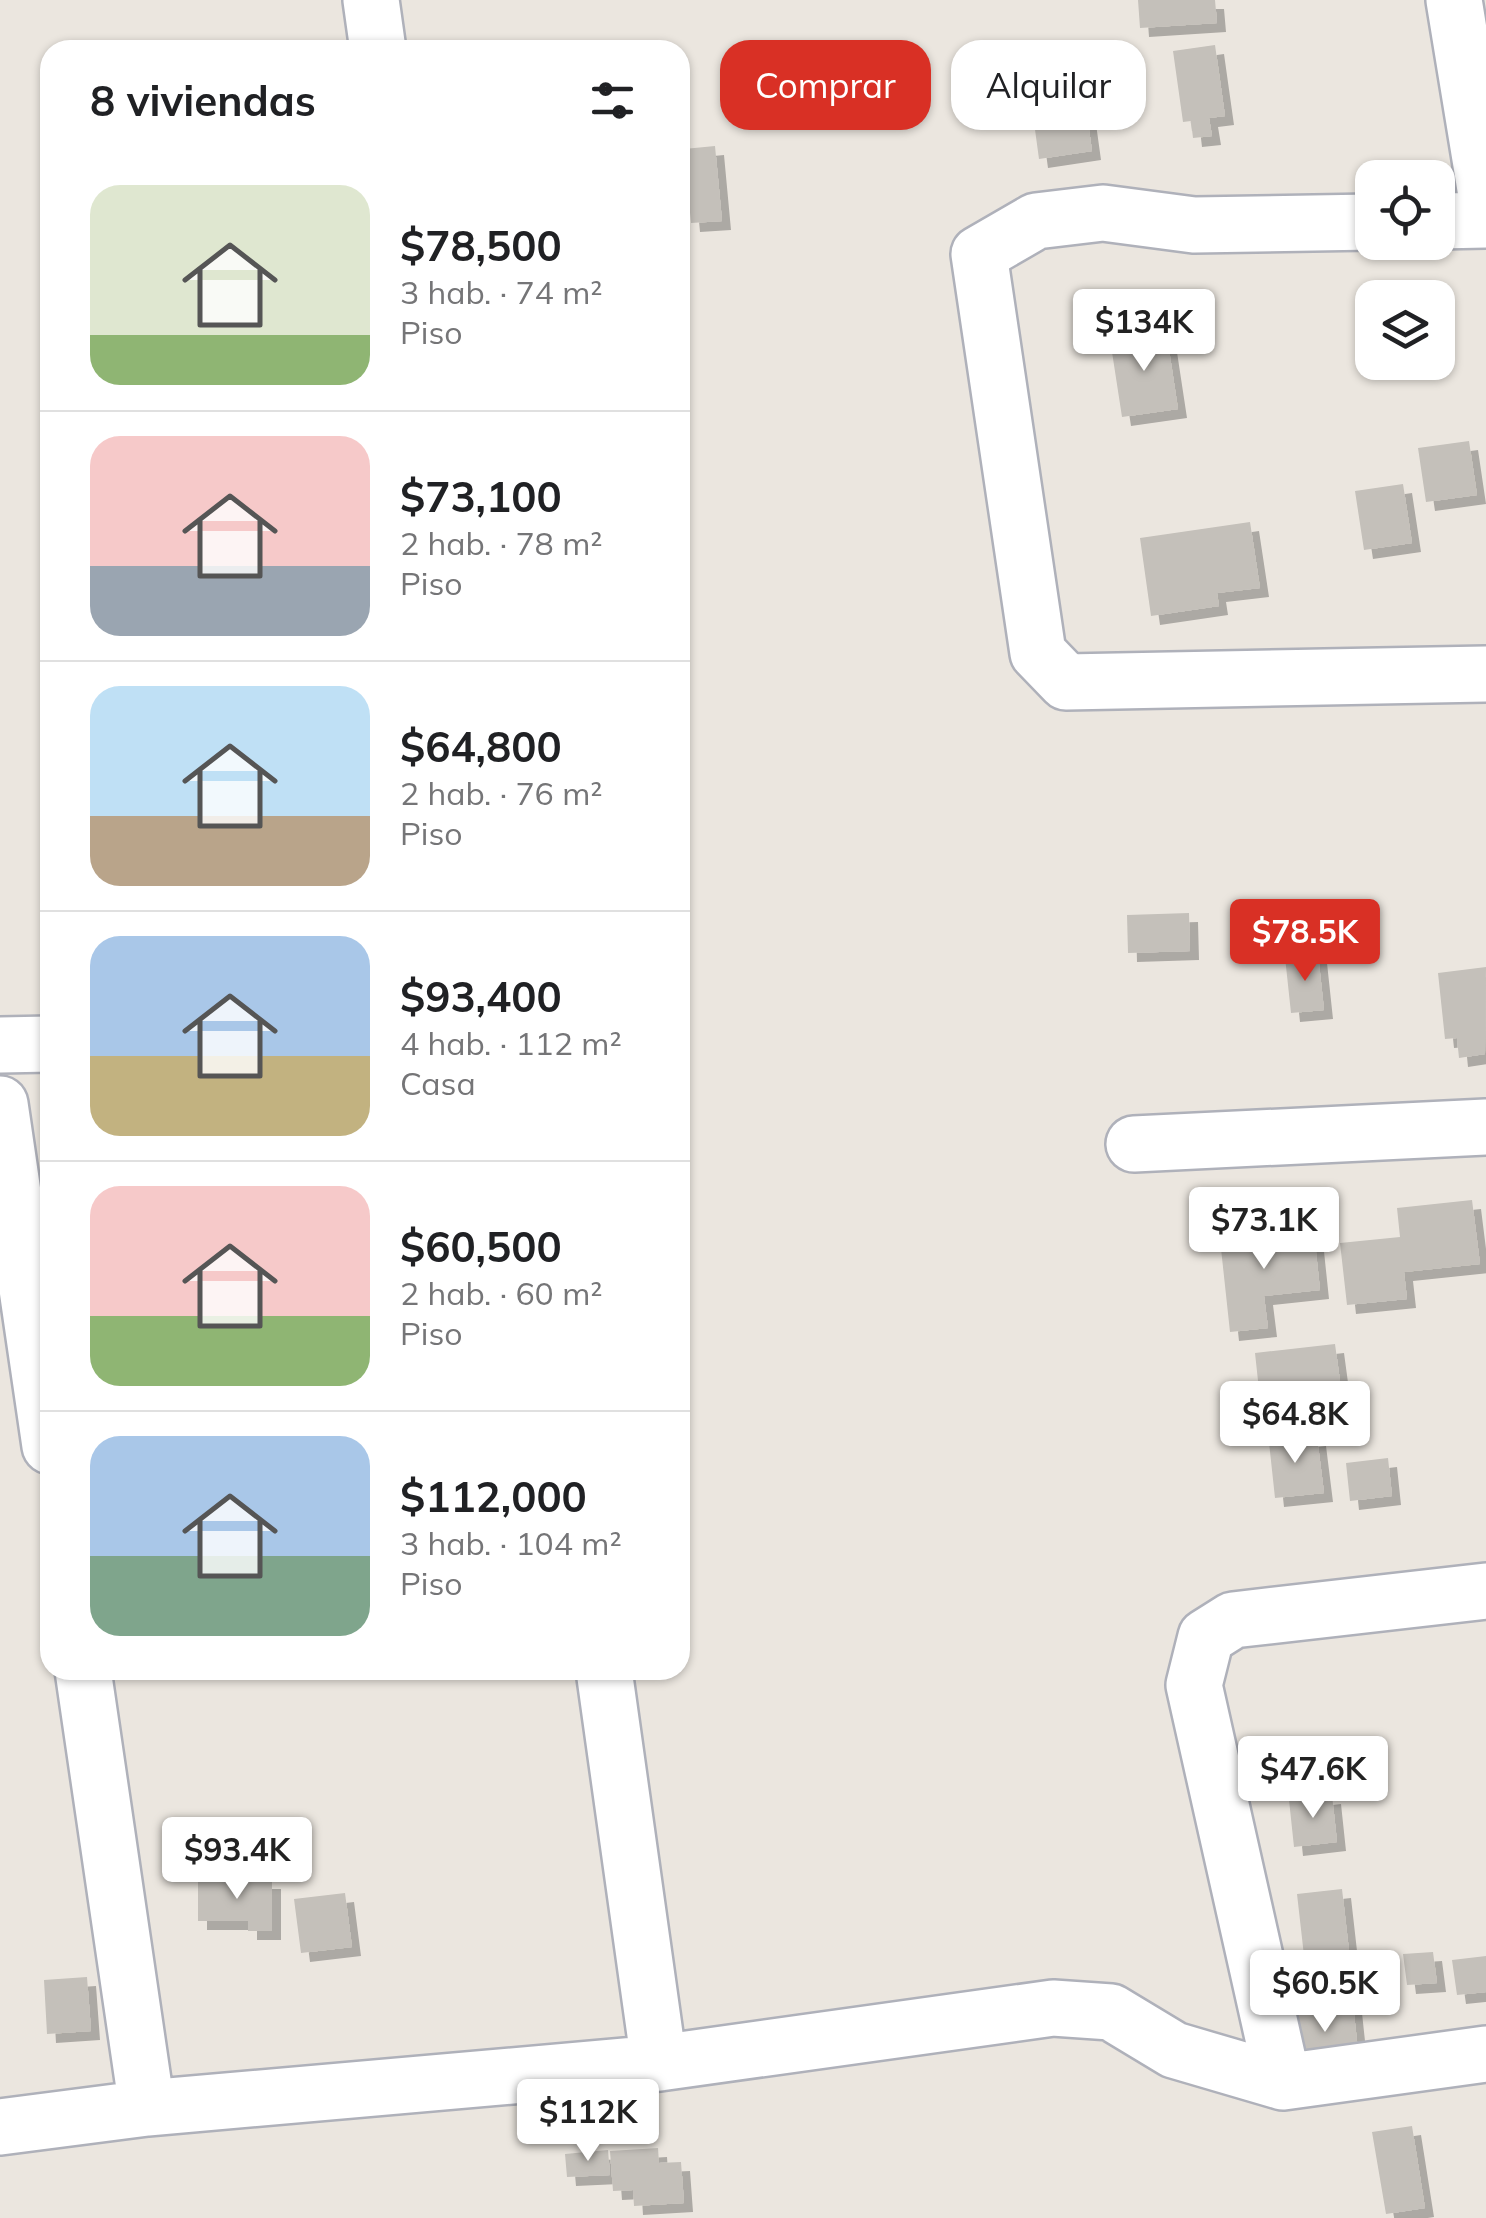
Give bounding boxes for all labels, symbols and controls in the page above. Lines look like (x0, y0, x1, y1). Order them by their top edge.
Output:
chip: Comprar (720, 40, 931, 130)
chip: Alquilar (951, 40, 1146, 130)
icon: filters (585, 73, 640, 128)
text: 8 viviendas (90, 74, 316, 127)
map controls (1355, 160, 1455, 380)
button: locate (1355, 160, 1455, 260)
text: $78,500 (400, 219, 562, 272)
icon: home (170, 225, 290, 345)
text: 3 hab. · 74 m² (400, 272, 602, 312)
button: layers (1355, 280, 1455, 380)
pin: $134K (1074, 289, 1214, 374)
text: $134K (1095, 301, 1193, 341)
text: Piso (400, 312, 463, 352)
text: $73,100 (400, 470, 562, 523)
icon: home (170, 476, 290, 596)
text: 2 hab. · 78 m² (400, 523, 602, 563)
text: Piso (400, 563, 463, 603)
text: $64,800 (400, 720, 562, 773)
icon: home (170, 726, 290, 846)
text: 2 hab. · 76 m² (400, 773, 602, 813)
text: Piso (400, 813, 463, 853)
pin: $78.5K (1224, 899, 1386, 984)
text: $78.5K (1252, 911, 1358, 951)
text: $93,400 (400, 970, 562, 1023)
icon: home (170, 976, 290, 1096)
text: 4 hab. · 112 m² (400, 1023, 622, 1063)
text: Casa (400, 1063, 476, 1103)
pin: $73.1K (1183, 1187, 1345, 1272)
text: $73.1K (1211, 1199, 1317, 1239)
text: $60,500 (400, 1220, 562, 1273)
icon: home (170, 1226, 290, 1346)
text: 2 hab. · 60 m² (400, 1273, 602, 1313)
text: Piso (400, 1313, 463, 1353)
pin: $64.8K (1214, 1381, 1376, 1466)
text: $64.8K (1242, 1393, 1348, 1433)
text: $112,000 (400, 1470, 587, 1523)
icon: home (170, 1476, 290, 1596)
text: 3 hab. · 104 m² (400, 1523, 622, 1563)
text: Piso (400, 1563, 463, 1603)
pin: $47.6K (1232, 1736, 1394, 1821)
text: $47.6K (1260, 1748, 1366, 1788)
pin: $93.4K (156, 1817, 318, 1902)
text: $93.4K (184, 1829, 290, 1869)
pin: $60.5K (1244, 1950, 1406, 2035)
text: $60.5K (1272, 1962, 1378, 2002)
pin: $112K (518, 2079, 658, 2164)
text: $112K (539, 2091, 637, 2131)

